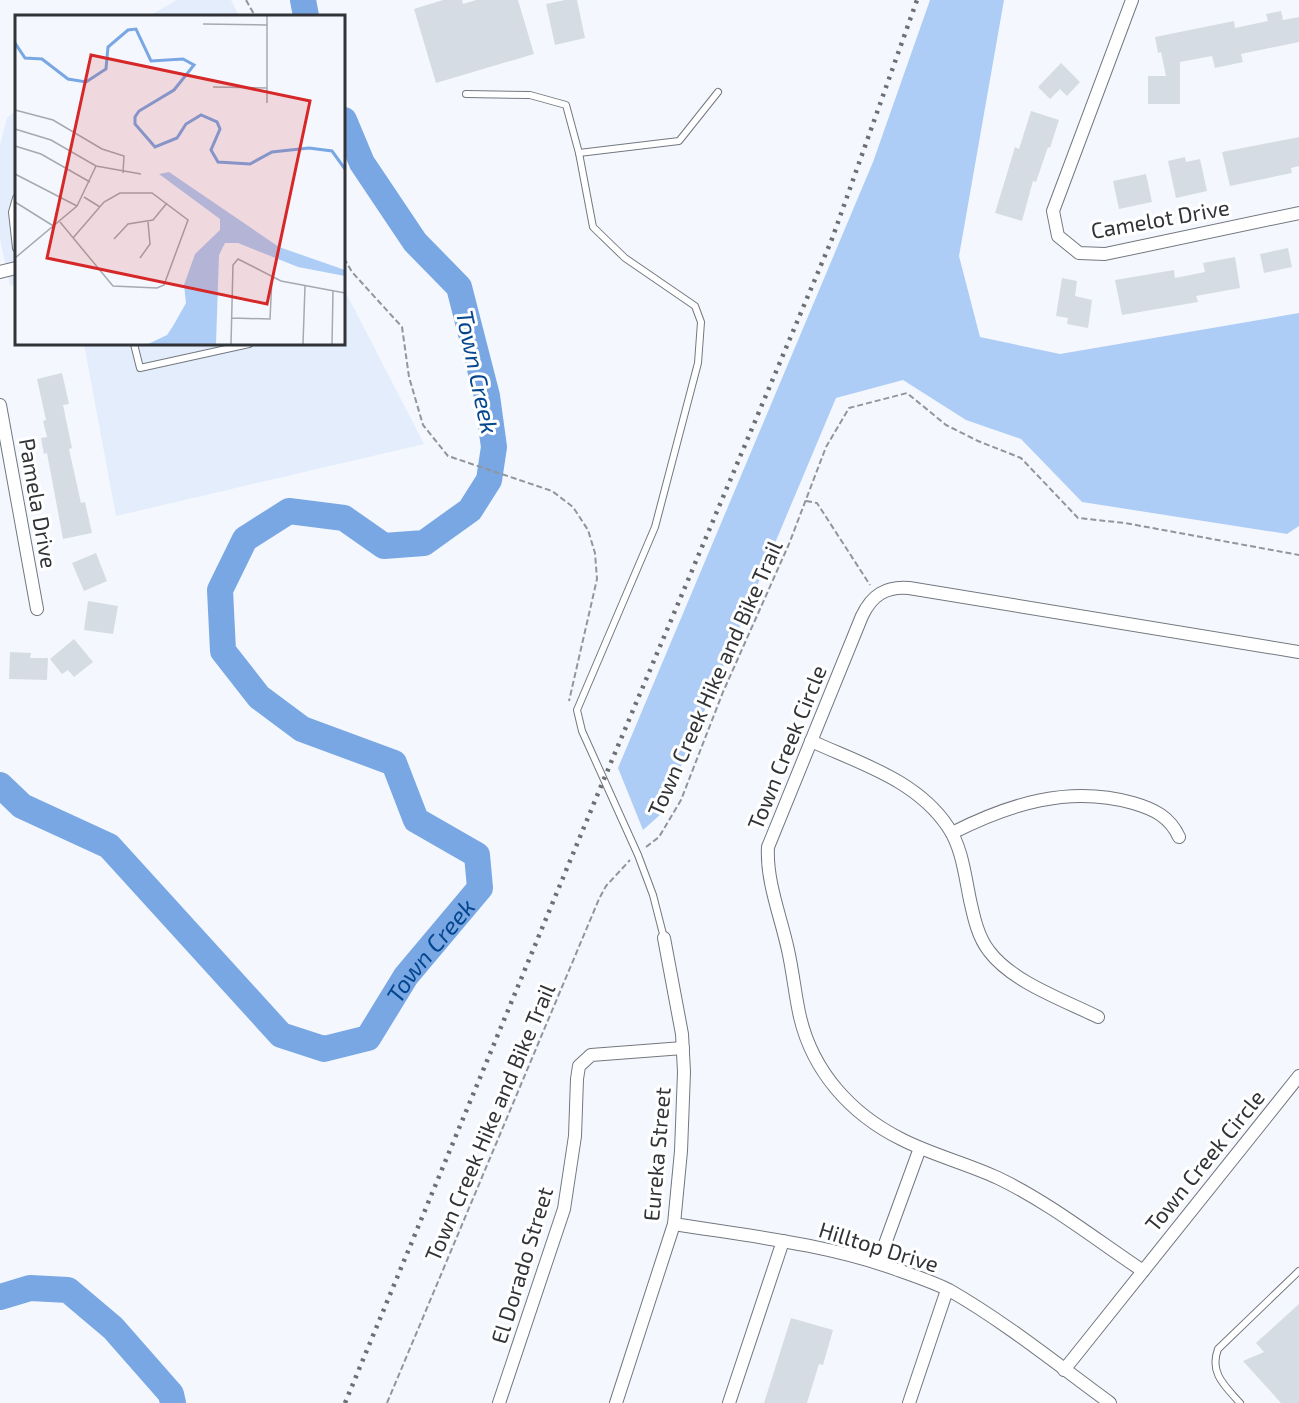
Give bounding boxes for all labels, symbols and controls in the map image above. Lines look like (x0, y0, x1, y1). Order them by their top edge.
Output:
inset map (15, 15, 345, 345)
street label: Camelot Drive (1089, 193, 1231, 243)
water label: Town Creek (451, 308, 505, 436)
street label: Pamela Drive (15, 436, 63, 570)
street label: Town Creek Hike and Bike Trail (641, 536, 787, 820)
street label: Town Creek Circle (741, 661, 831, 833)
water label: Town Creek (379, 892, 480, 1007)
street label: Town Creek Hike and Bike Trail (419, 979, 560, 1265)
street label: Town Creek Circle (1139, 1084, 1269, 1236)
street label: Eureka Street (637, 1086, 675, 1222)
street label: El Dorado Street (485, 1184, 557, 1346)
street label: Hilltop Drive (816, 1215, 942, 1277)

